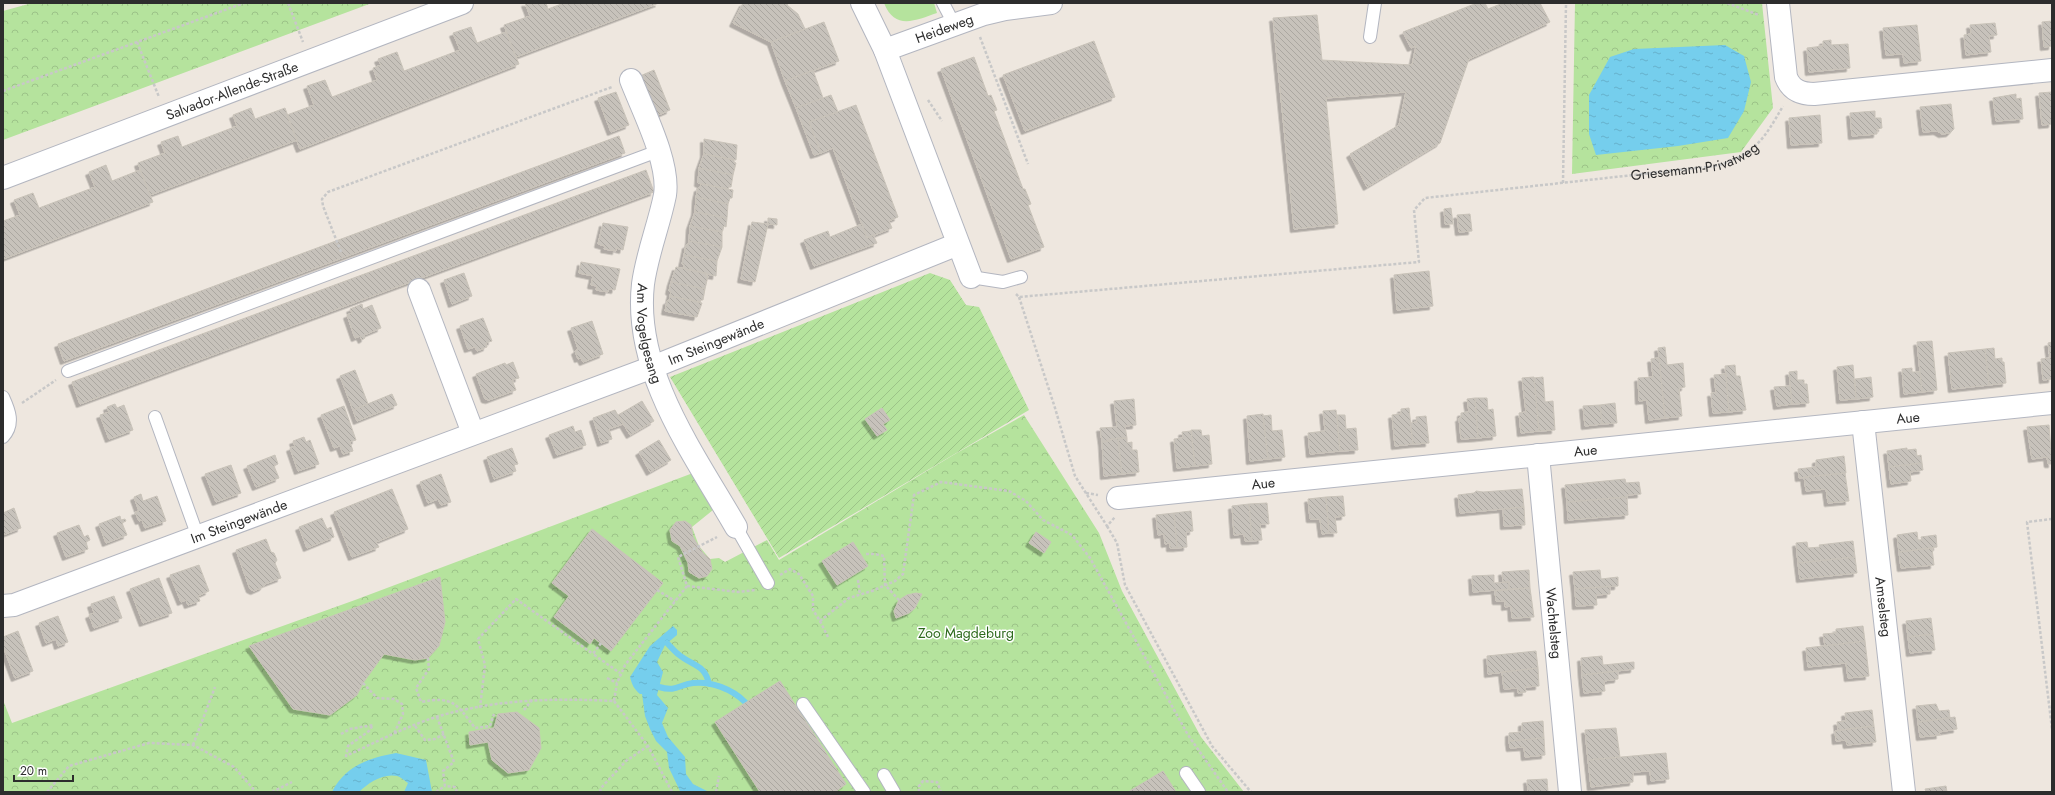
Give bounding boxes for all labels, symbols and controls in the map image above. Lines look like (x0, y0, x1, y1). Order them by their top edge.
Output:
street label: Heideweg (912, 9, 976, 48)
street label: Salvador-Allende-Straße (163, 56, 301, 125)
street label: Griesemann-Privatweg (1630, 137, 1763, 185)
street label: Am Vogelgesang (632, 283, 667, 386)
street label: Im Steingewände (665, 313, 767, 370)
street label: Aue (1895, 407, 1921, 429)
street label: Aue (1573, 439, 1598, 462)
street label: Aue (1251, 472, 1276, 494)
street label: Im Steingewände (188, 494, 290, 548)
street label: Amselsteg (1870, 576, 1897, 638)
street label: Wachtelsteg (1541, 587, 1567, 660)
park label: Zoo Magdeburg (918, 623, 1014, 643)
scale bar (14, 757, 73, 783)
text: 20 m (20, 762, 47, 780)

